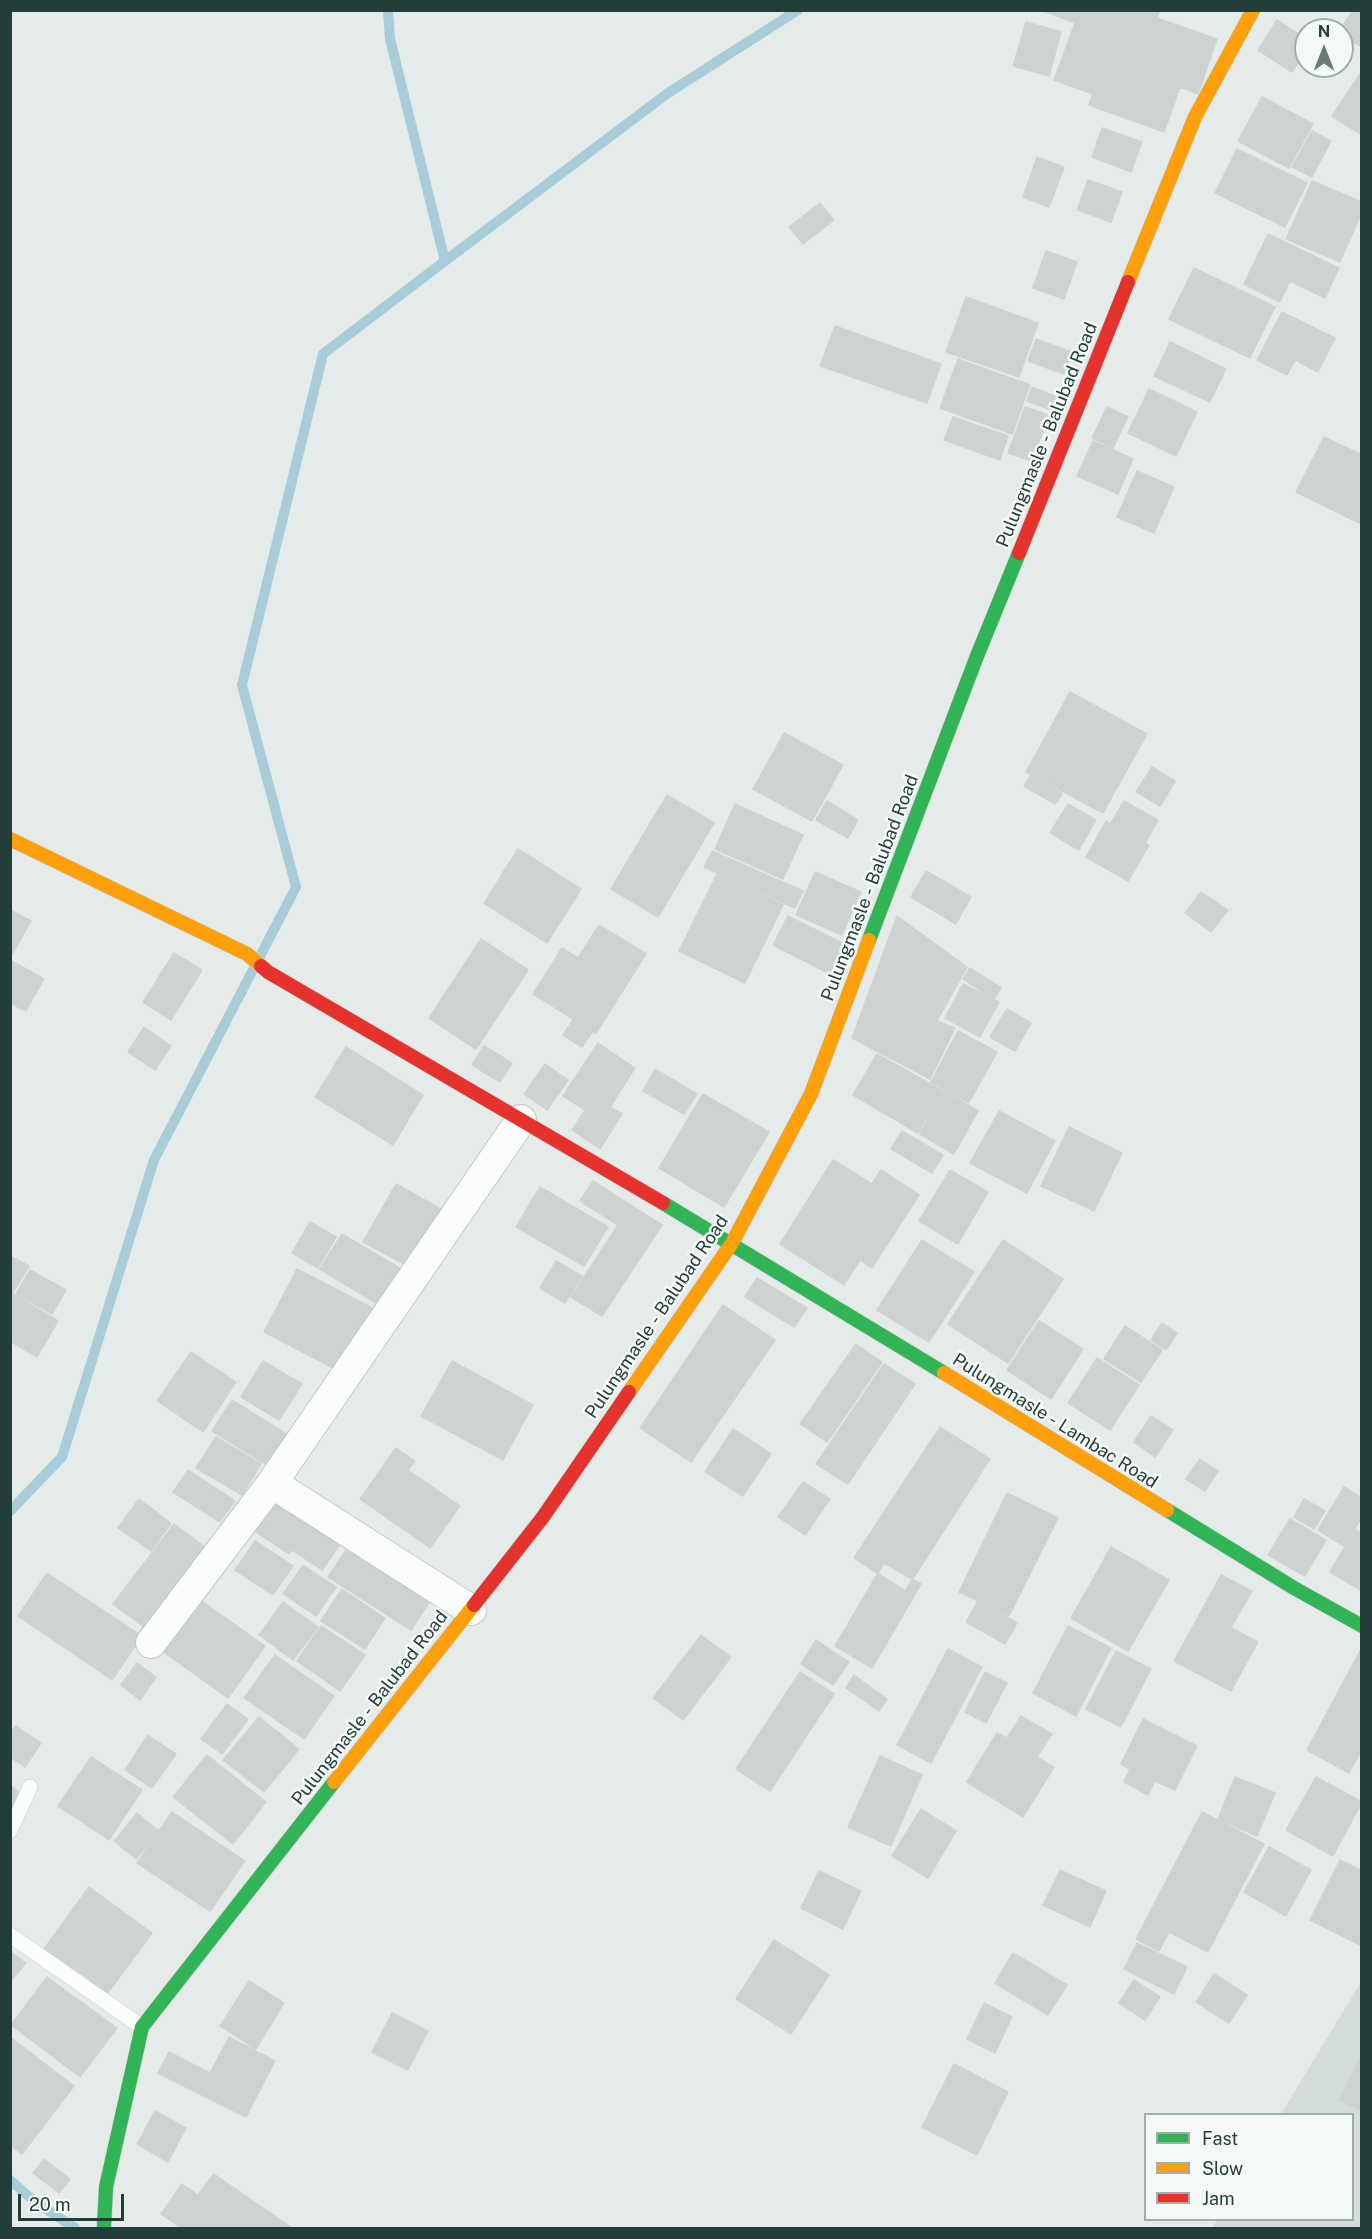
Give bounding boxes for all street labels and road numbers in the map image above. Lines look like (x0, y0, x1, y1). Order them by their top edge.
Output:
street label: Pulungmasle - Balubad Road (992, 319, 1102, 551)
street label: Pulungmasle - Balubad Road (817, 772, 923, 1004)
street label: Pulungmasle - Balubad Road (581, 1211, 733, 1423)
street label: Pulungmasle - Lambac Road (949, 1349, 1161, 1493)
street label: Pulungmasle - Balubad Road (287, 1607, 453, 1809)

